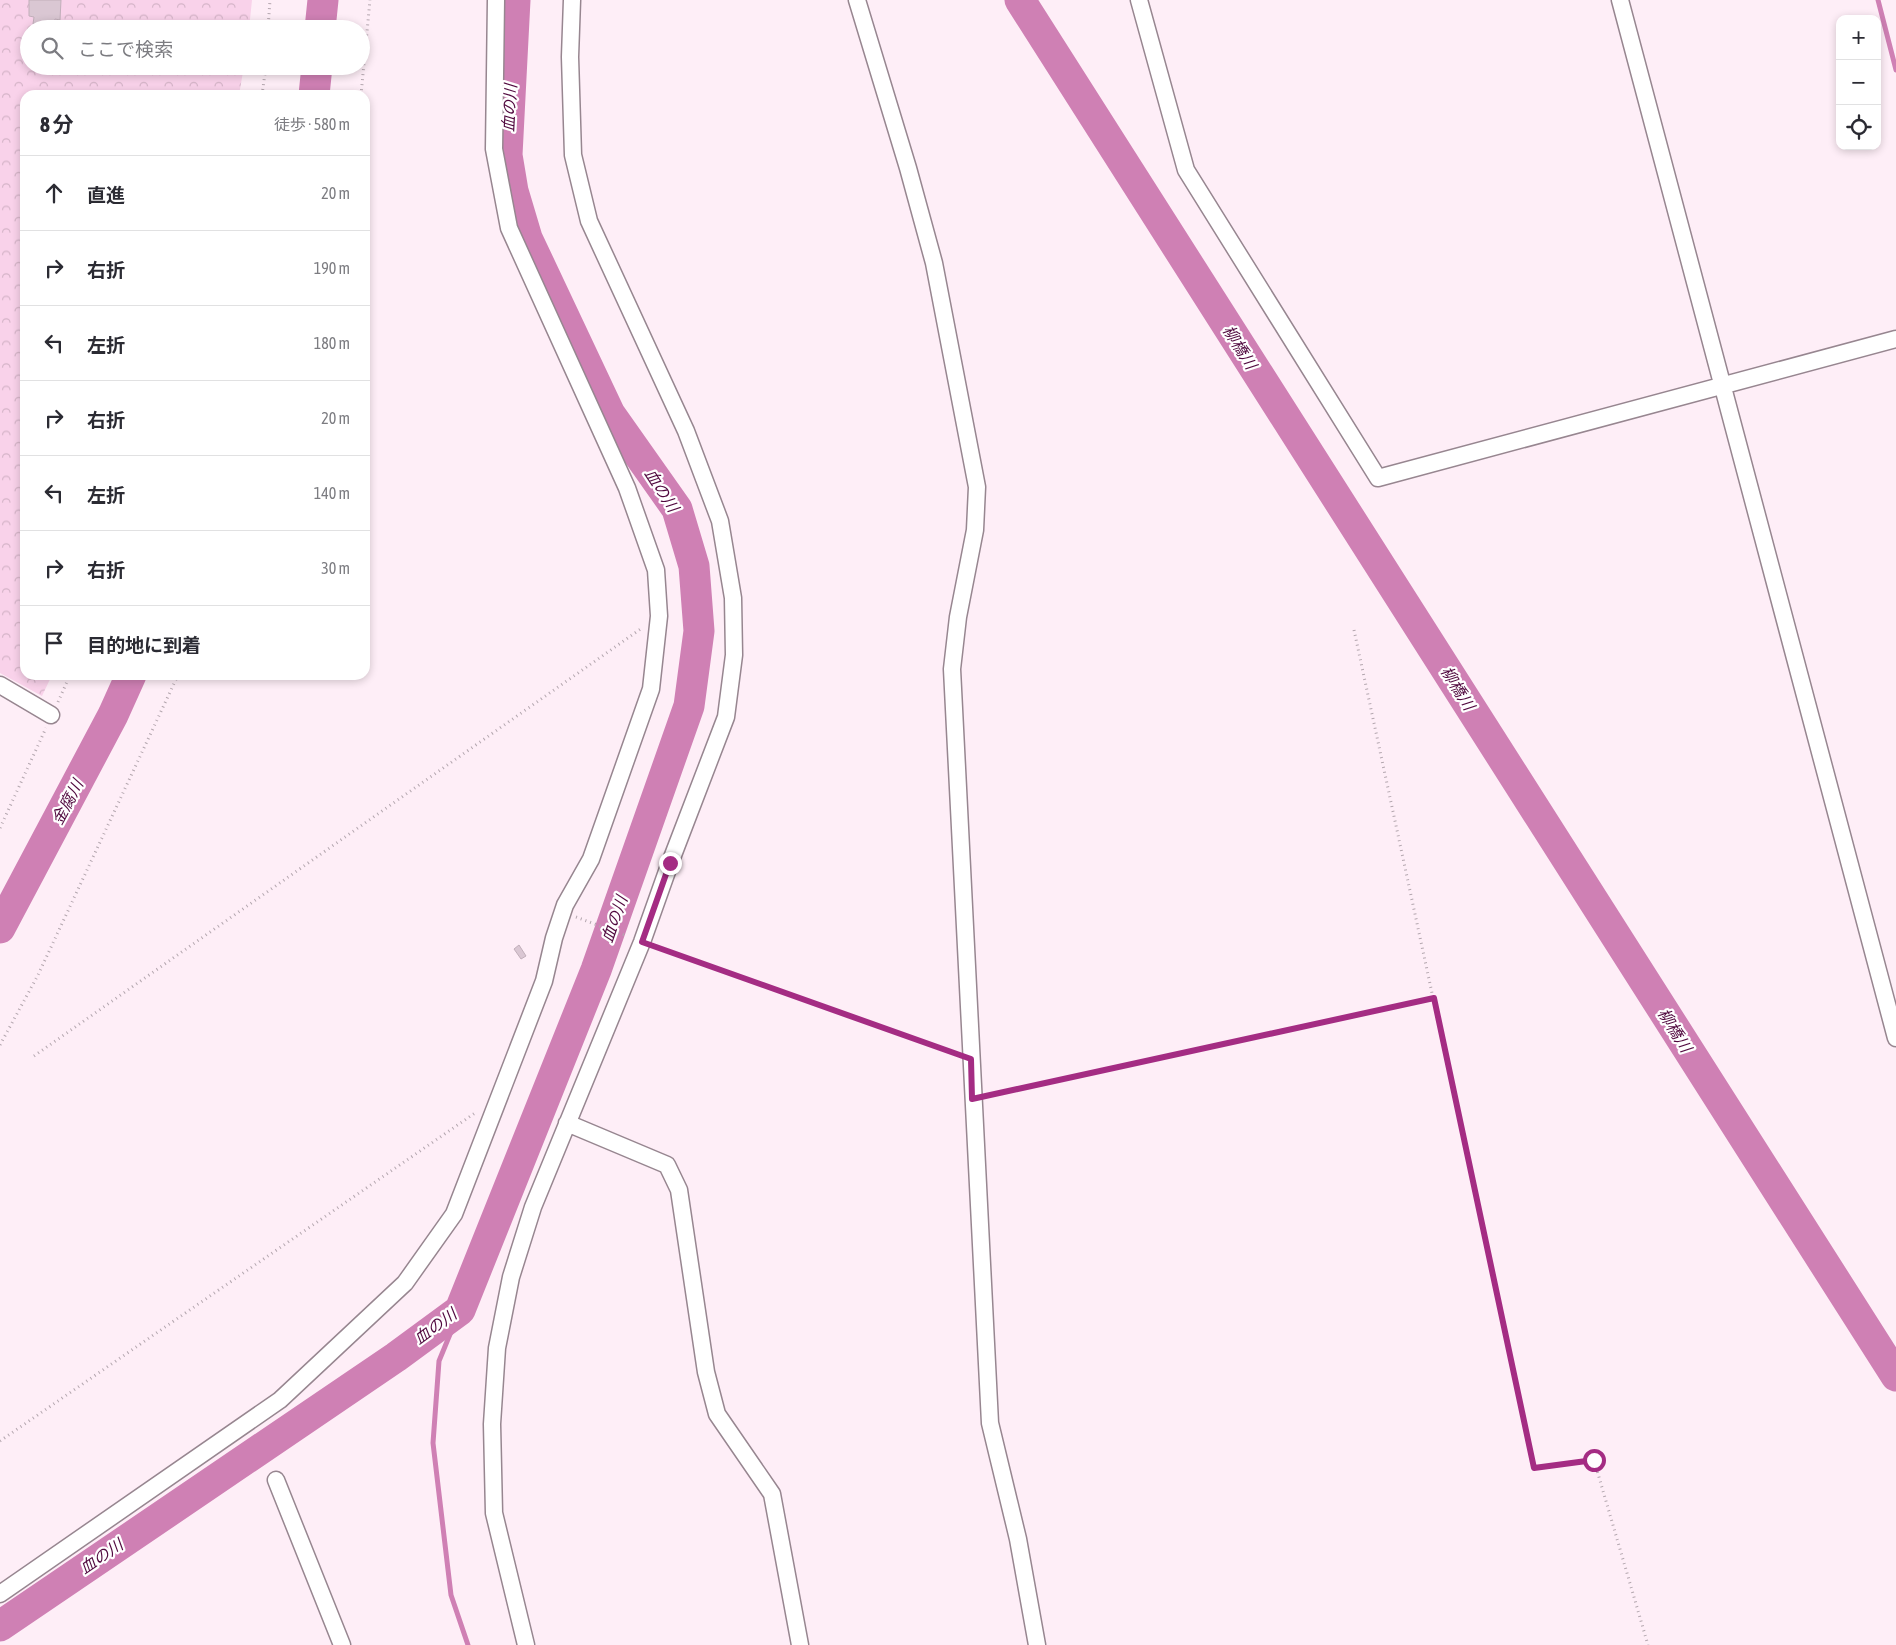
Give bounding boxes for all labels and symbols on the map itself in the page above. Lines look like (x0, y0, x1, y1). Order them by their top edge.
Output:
water label: 血の川 (499, 82, 519, 132)
water label: 柳橋川 (1220, 322, 1261, 374)
water label: 血の川 (641, 465, 684, 517)
water label: 柳橋川 (1438, 663, 1479, 715)
water label: 金腐川 (48, 775, 87, 827)
route end (659, 852, 682, 875)
water label: 血の川 (598, 891, 631, 945)
water label: 柳橋川 (1655, 1005, 1696, 1057)
water label: 血の川 (410, 1303, 461, 1347)
route start (1583, 1449, 1606, 1472)
water label: 血の川 (76, 1534, 128, 1577)

